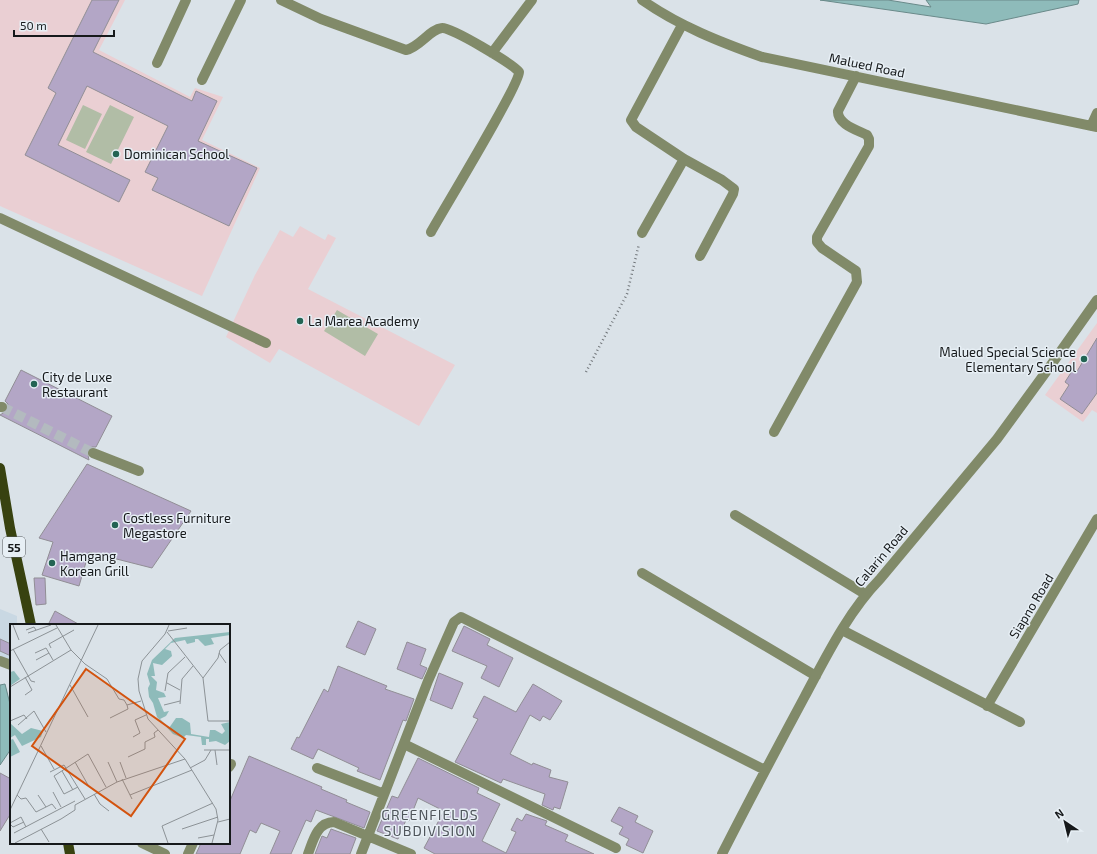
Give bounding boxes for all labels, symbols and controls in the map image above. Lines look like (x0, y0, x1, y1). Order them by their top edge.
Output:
scale bar (14, 12, 114, 38)
text: 50 m (20, 18, 47, 32)
street label: Malued Road (828, 49, 906, 81)
place label: Dominican School (124, 146, 229, 162)
marker: Dominican School (111, 149, 121, 159)
place label: La Marea Academy (308, 313, 419, 329)
marker: La Marea Academy (295, 316, 305, 326)
place label: Malued Special Science Elementary School (939, 344, 1076, 375)
marker: Malued Special Science Elementary School (1079, 354, 1089, 364)
place label: City de Luxe Restaurant (42, 369, 112, 400)
marker: City de Luxe Restaurant (29, 379, 39, 389)
place label: Costless Furniture Megastore (123, 510, 231, 541)
marker: Costless Furniture Megastore (110, 520, 120, 530)
street label: Calarin Road (851, 522, 911, 590)
road number: 55 (3, 537, 25, 557)
place label: Hamgang Korean Grill (60, 548, 129, 579)
marker: Hamgang Korean Grill (47, 558, 57, 568)
street label: Siapno Road (1005, 571, 1057, 641)
inset map (10, 624, 230, 844)
north arrow (1045, 802, 1085, 842)
district label: GREENFIELDS SUBDIVISION (381, 806, 479, 839)
text: N (1052, 806, 1066, 821)

